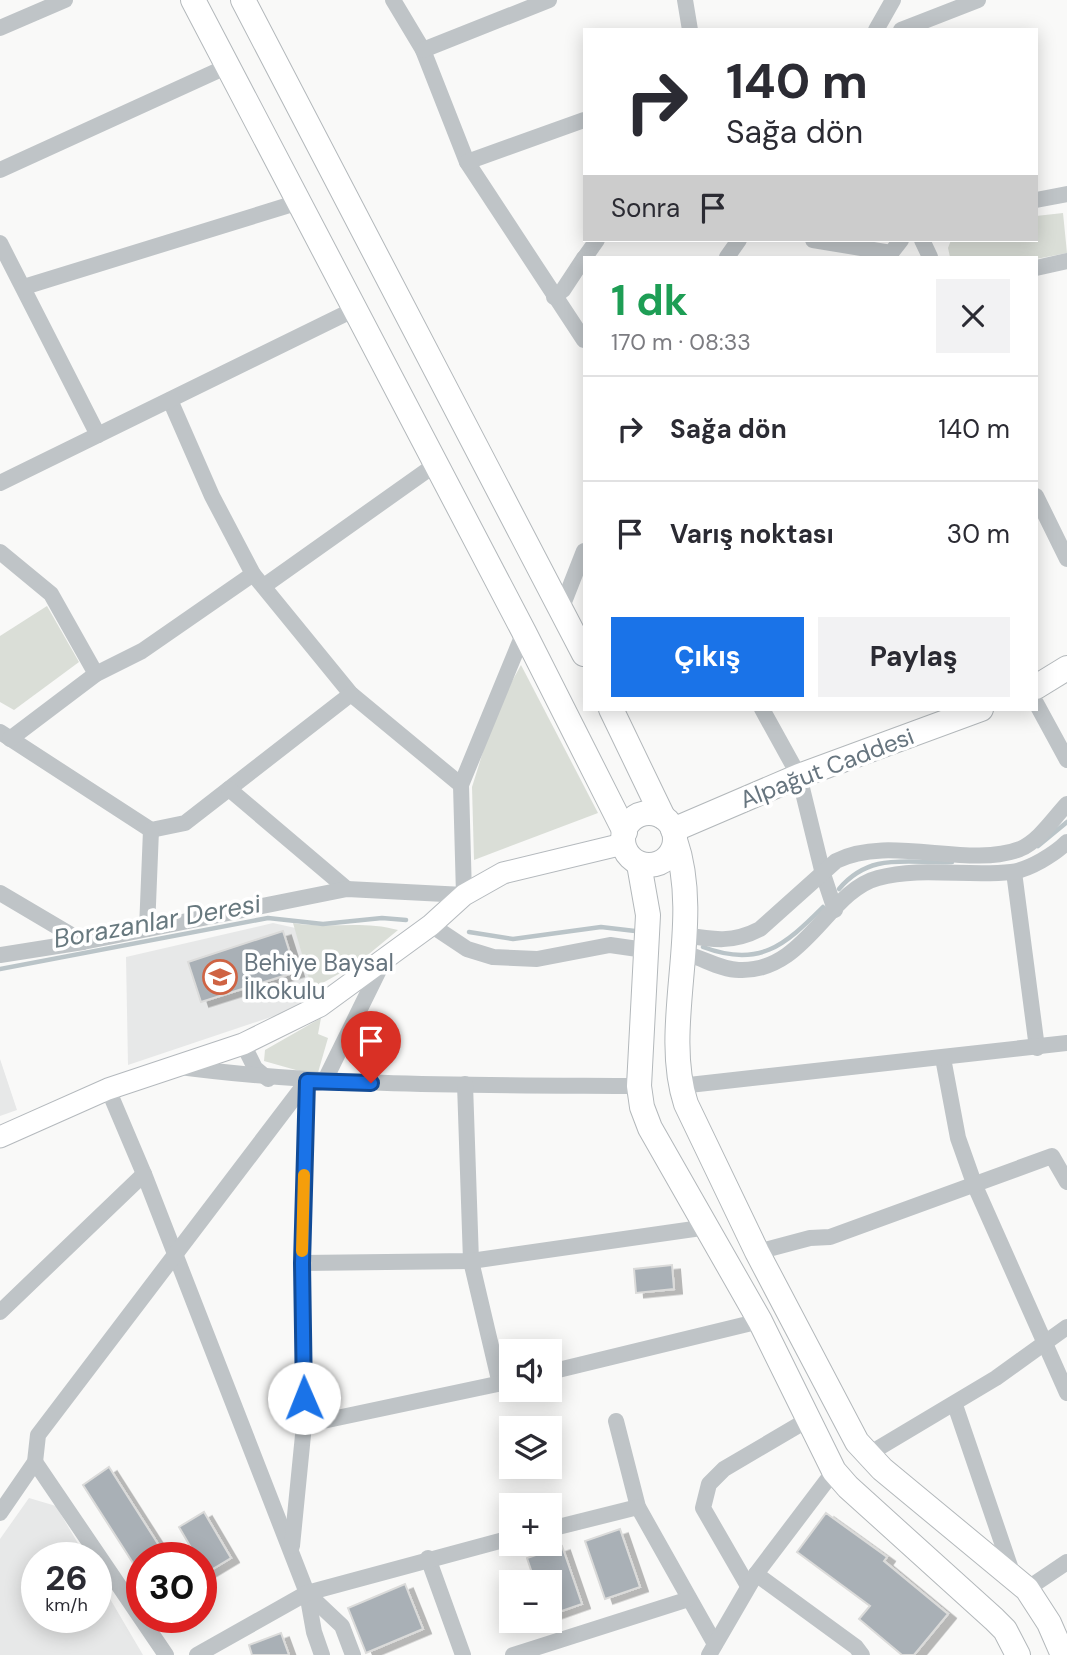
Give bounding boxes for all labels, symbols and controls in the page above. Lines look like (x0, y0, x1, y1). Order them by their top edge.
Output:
text: 140 m (726, 49, 868, 113)
icon: right (611, 56, 702, 147)
text: Sağa dön (726, 111, 863, 153)
icon: arrive (694, 189, 732, 227)
text: Sonra (611, 191, 680, 225)
text: 1 dk (611, 273, 688, 328)
button: close (936, 279, 1010, 353)
text: 170 m · 08:33 (611, 327, 751, 357)
icon: right (611, 410, 649, 448)
text: Sağa dön (670, 412, 787, 446)
text: 140 m (938, 412, 1010, 446)
icon: arrive (611, 515, 649, 553)
text: Varış noktası (670, 517, 834, 551)
text: 30 m (947, 517, 1010, 551)
button: Çıkış (611, 617, 804, 697)
button: Paylaş (818, 617, 1010, 697)
street label: Alpağut Caddesi (736, 720, 918, 815)
water label: Borazanlar Deresi (51, 886, 263, 956)
place label: Behiye Baysal İlkokulu (244, 947, 394, 1006)
school or university icon: Behiye Baysal İlkokulu (201, 958, 239, 996)
pin (341, 1011, 401, 1083)
icon: arrive (352, 1022, 390, 1060)
map controls (499, 1339, 562, 1633)
button: sound (499, 1339, 562, 1402)
position arrow (267, 1361, 341, 1435)
button: layers (499, 1416, 562, 1479)
button: + (499, 1493, 562, 1556)
speed limit sign: 30 (126, 1542, 217, 1633)
text: 26 (45, 1555, 88, 1601)
button: − (499, 1570, 562, 1633)
text: km/h (45, 1593, 88, 1617)

